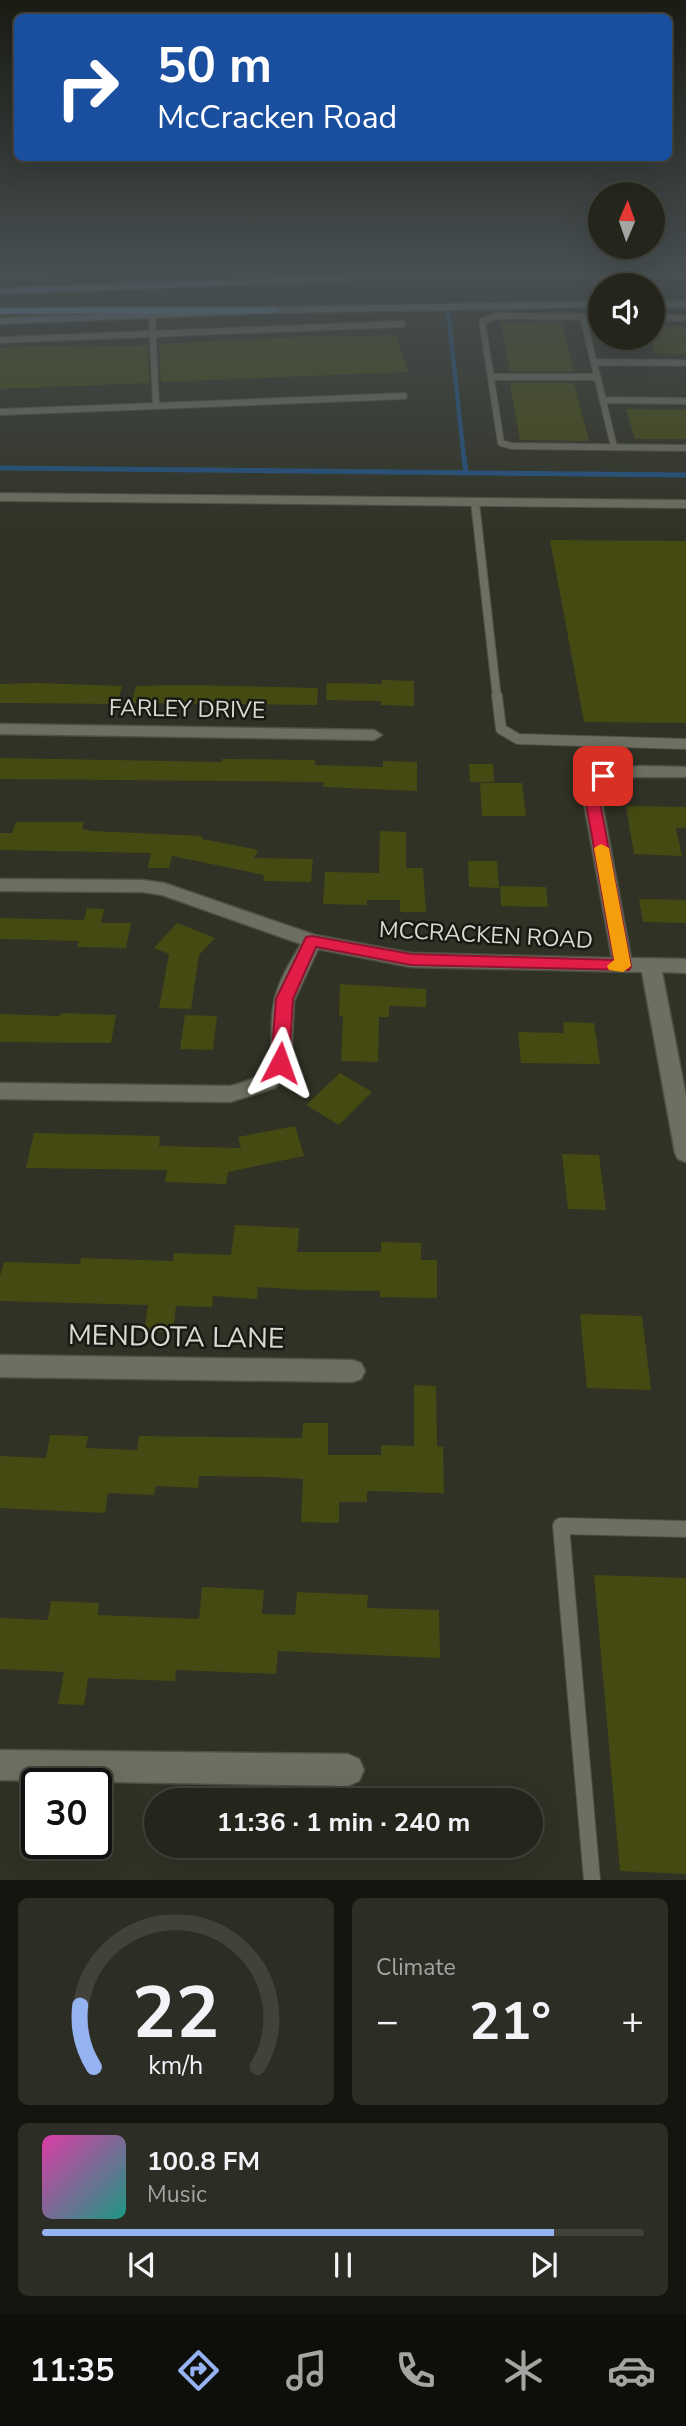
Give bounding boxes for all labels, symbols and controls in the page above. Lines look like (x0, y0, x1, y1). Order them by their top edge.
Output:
text: 50 m (157, 32, 272, 99)
icon: right (42, 42, 133, 133)
text: McCracken Road (157, 96, 397, 139)
north arrow (588, 182, 665, 259)
map controls (588, 182, 665, 350)
button: sound (588, 273, 665, 350)
street label: FARLEY DRIVE (109, 692, 265, 726)
pin (573, 746, 633, 806)
icon: arrive (584, 757, 622, 795)
street label: MCCRACKEN ROAD (378, 914, 594, 956)
position arrow (243, 1026, 317, 1100)
street label: MENDOTA LANE (67, 1316, 285, 1358)
speed limit sign: 30 (21, 1768, 112, 1859)
text: 11:36 · 1 min · 240 m (217, 1805, 470, 1840)
text: Climate (376, 1952, 456, 1983)
text: 22 (132, 1964, 220, 2064)
text: 21° (469, 1986, 551, 2057)
text: − (376, 1996, 399, 2047)
text: + (621, 1996, 644, 2047)
text: km/h (148, 2049, 204, 2083)
text: 100.8 FM (147, 2144, 260, 2179)
text: Music (147, 2179, 207, 2210)
icon: previous (123, 2246, 161, 2284)
icon: pause (324, 2246, 362, 2284)
icon: next (525, 2246, 563, 2284)
icon: directions (174, 2346, 223, 2395)
icon: music (282, 2346, 331, 2395)
icon: phone (391, 2346, 440, 2395)
icon: climate (499, 2346, 548, 2395)
icon: car (607, 2346, 656, 2395)
text: 11:35 (30, 2349, 114, 2392)

